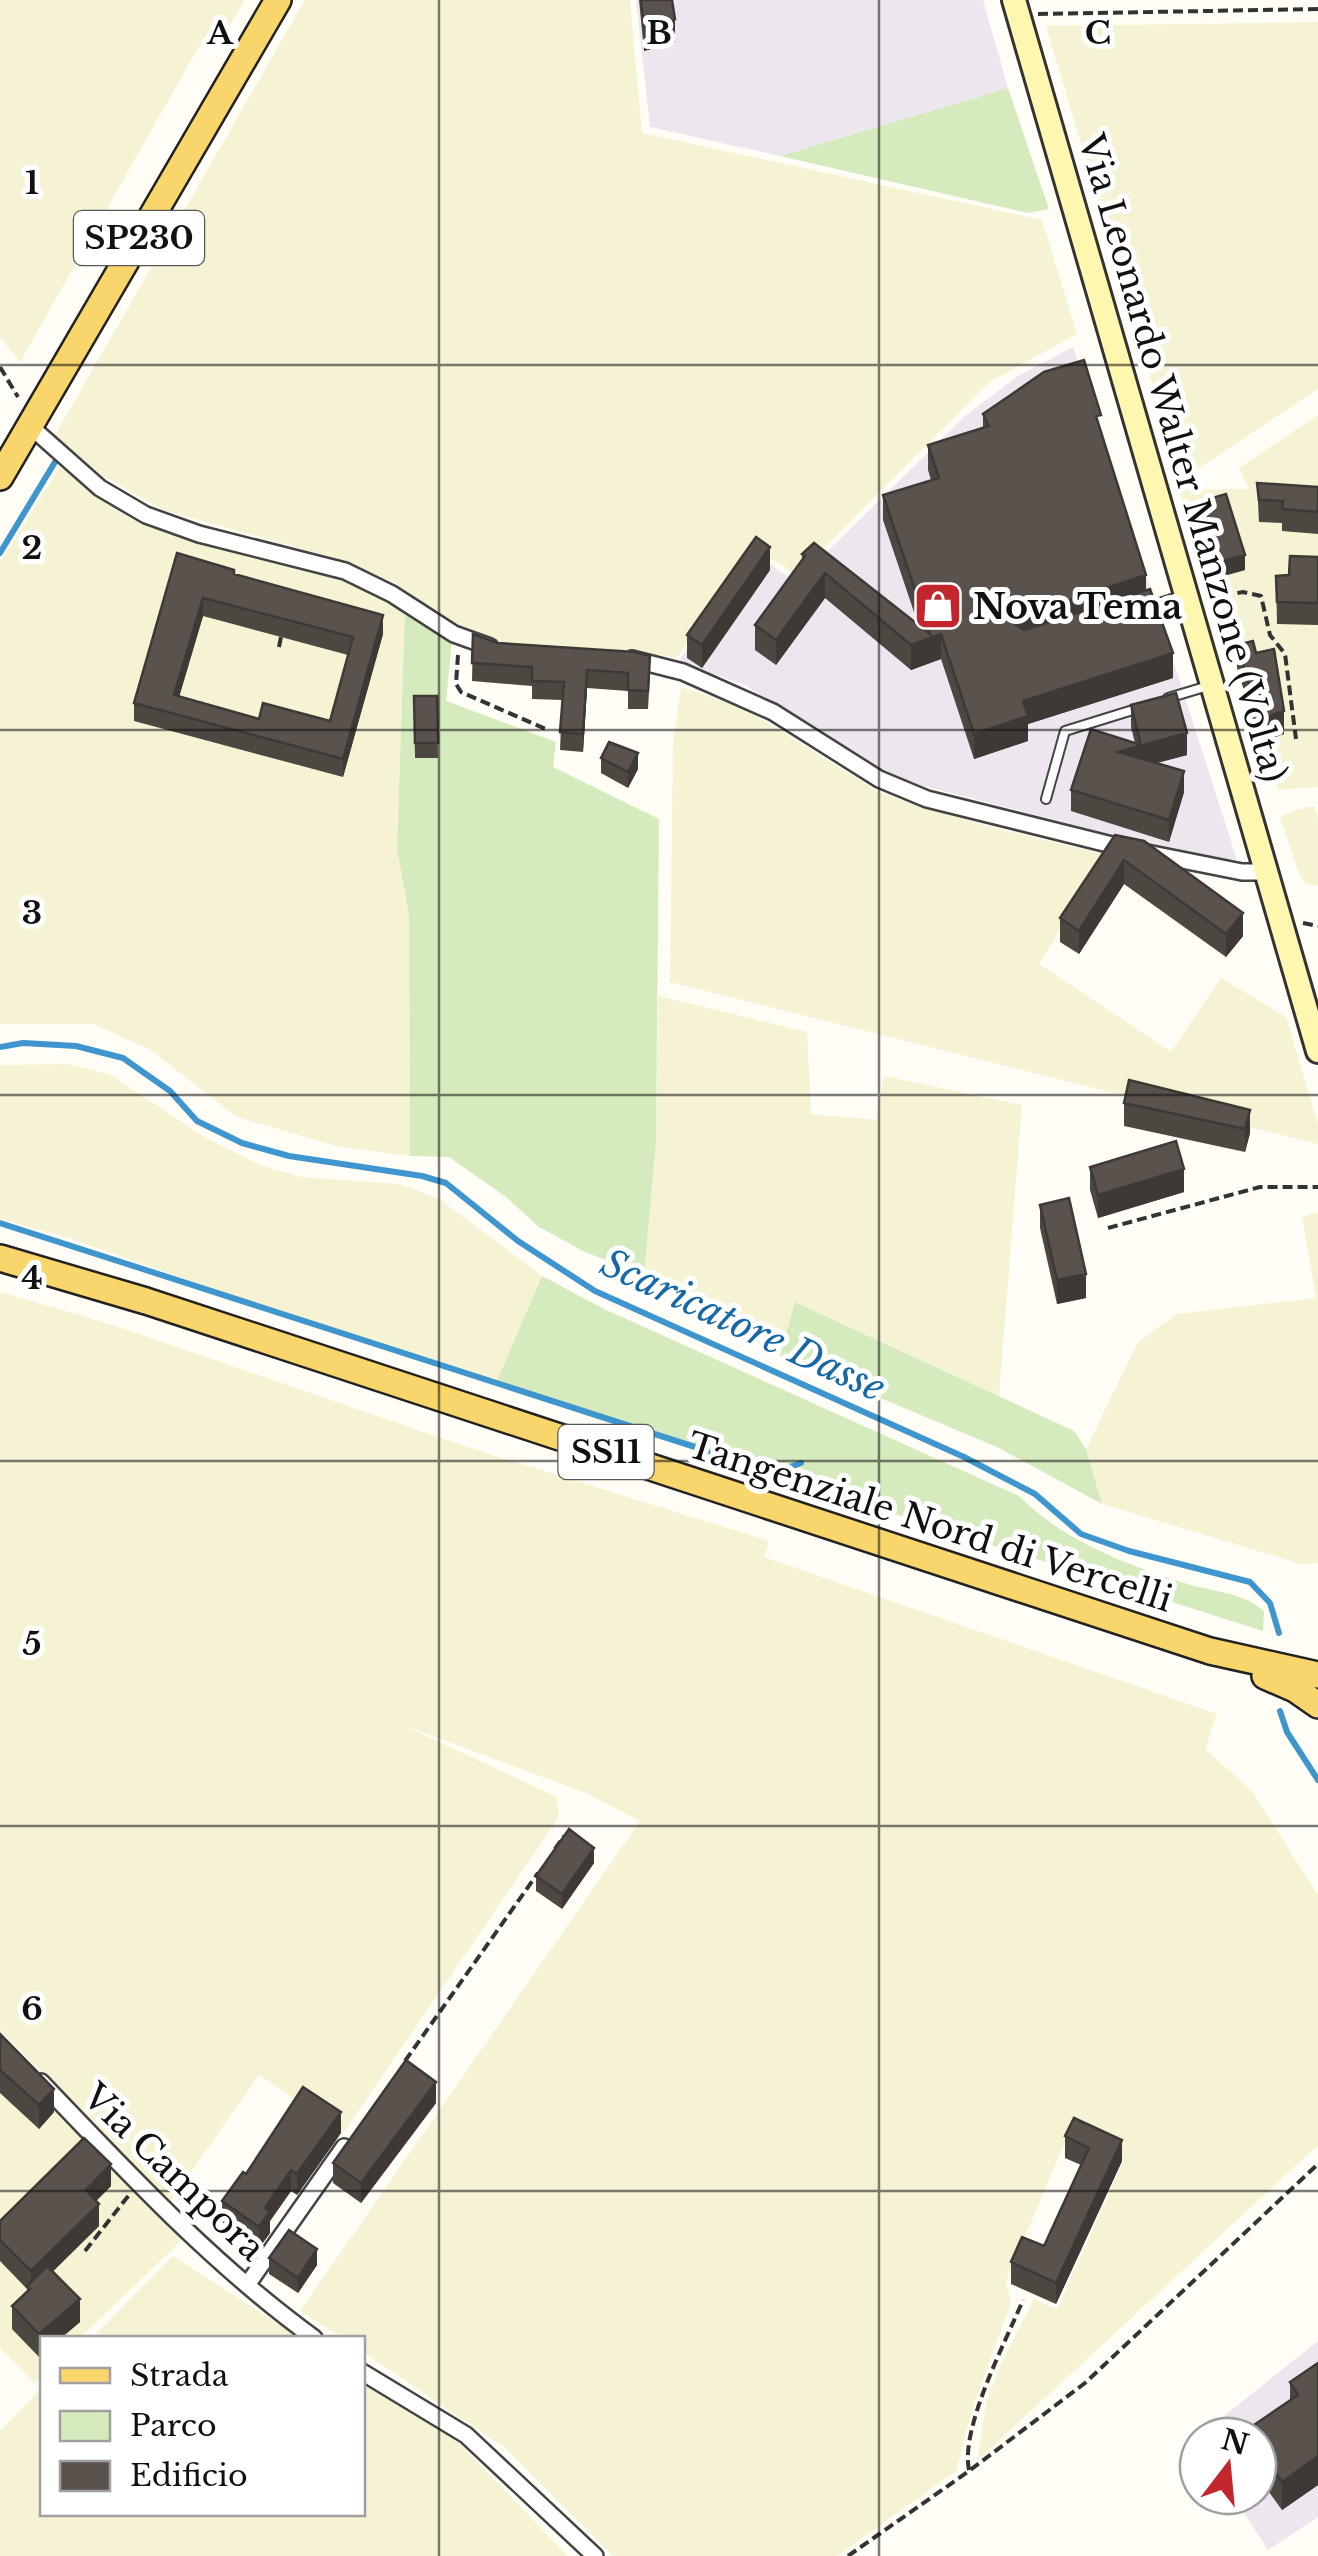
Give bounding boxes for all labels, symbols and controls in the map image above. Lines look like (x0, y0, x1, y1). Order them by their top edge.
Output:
text: A (206, 13, 234, 53)
text: B (646, 13, 672, 53)
text: C (1085, 13, 1111, 53)
street label: Via Leonardo Walter Manzone (Volta) (1069, 128, 1296, 787)
text: 1 (25, 163, 39, 203)
road number: SP230 (74, 211, 204, 265)
text: 2 (22, 528, 42, 568)
shop icon: Nova Tema (912, 580, 964, 632)
place label: Nova Tema (973, 585, 1182, 628)
text: 3 (22, 893, 42, 933)
water label: Scaricatore Dasse (594, 1239, 892, 1411)
text: 4 (21, 1258, 43, 1298)
street label: Tangenziale Nord di Vercelli (682, 1423, 1178, 1621)
road number: SS11 (558, 1425, 654, 1479)
text: 5 (22, 1624, 42, 1664)
text: 6 (21, 1989, 43, 2029)
street label: Via Campora (74, 2074, 274, 2270)
legend (40, 2336, 365, 2516)
text: Strada (130, 2357, 229, 2394)
text: Parco (130, 2407, 217, 2444)
north arrow (1178, 2416, 1278, 2516)
text: N (1217, 2422, 1252, 2463)
text: Edificio (130, 2457, 248, 2494)

